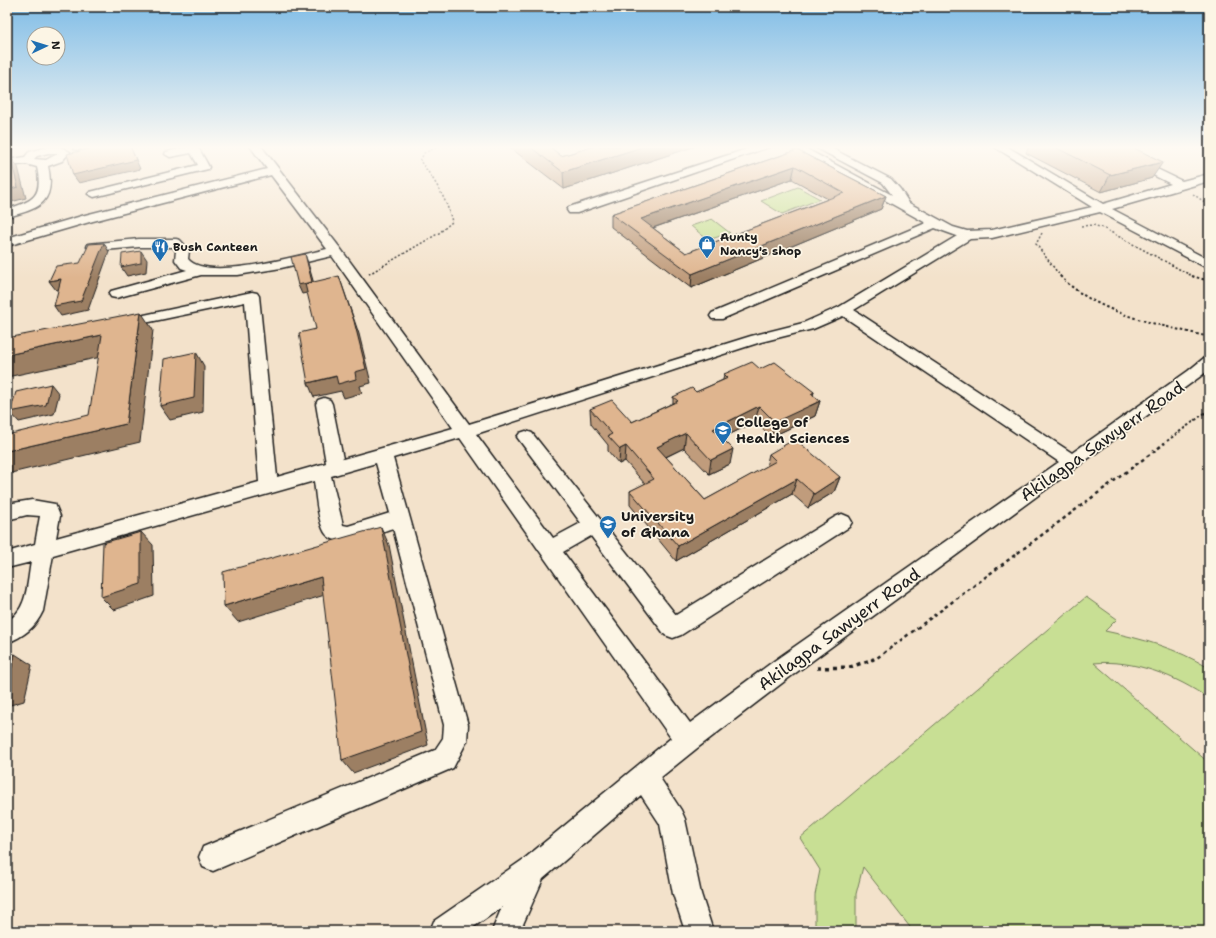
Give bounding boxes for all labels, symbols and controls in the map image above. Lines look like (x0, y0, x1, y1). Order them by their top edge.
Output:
north arrow (26, 26, 66, 66)
text: N (48, 40, 63, 50)
place label: Aunty Nancy's shop (720, 229, 801, 259)
shop icon: Aunty Nancy's shop (697, 234, 717, 259)
restaurant icon: Bush Canteen (150, 237, 170, 262)
place label: Bush Canteen (173, 239, 258, 255)
street label: Akilagpa Sawyerr Road (1016, 376, 1189, 506)
place label: College of Health Sciences (736, 413, 850, 447)
school or university icon: College of Health Sciences (713, 420, 733, 445)
place label: University of Ghana (621, 507, 694, 541)
school or university icon: University of Ghana (598, 514, 618, 539)
street label: Akilagpa Sawyerr Road (754, 563, 925, 695)

